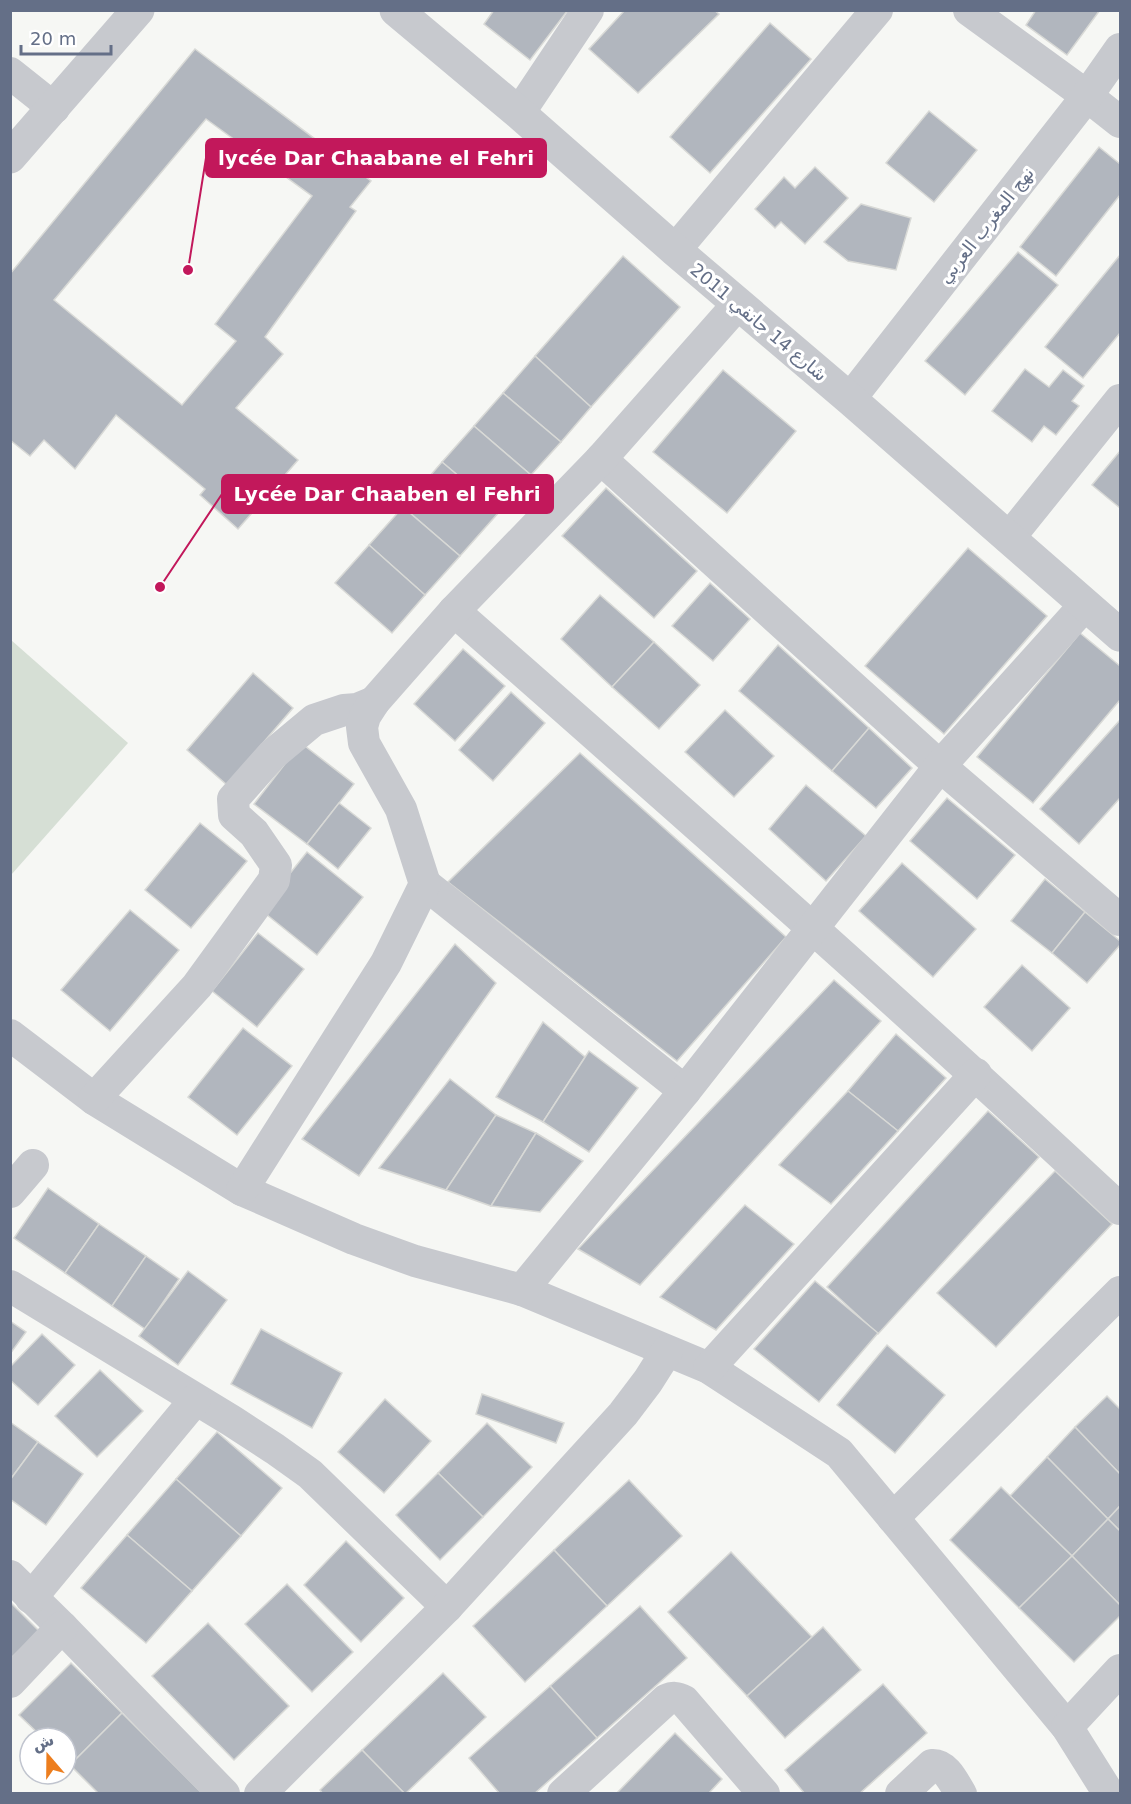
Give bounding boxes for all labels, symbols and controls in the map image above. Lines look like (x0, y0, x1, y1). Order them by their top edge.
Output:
scale bar (21, 18, 111, 56)
text: 20 m (30, 28, 76, 49)
callout: lycée Dar Chaabane el Fehri (206, 139, 546, 177)
text: lycée Dar Chaabane el Fehri (218, 146, 534, 170)
street label: نهج المغرب العربي (934, 163, 1039, 288)
street label: شارع 14 جانفي 2011 (686, 259, 831, 386)
callout: Lycée Dar Chaaben el Fehri (222, 475, 553, 513)
text: Lycée Dar Chaaben el Fehri (233, 482, 541, 506)
north arrow (18, 1726, 78, 1786)
text: ش (29, 1730, 57, 1755)

